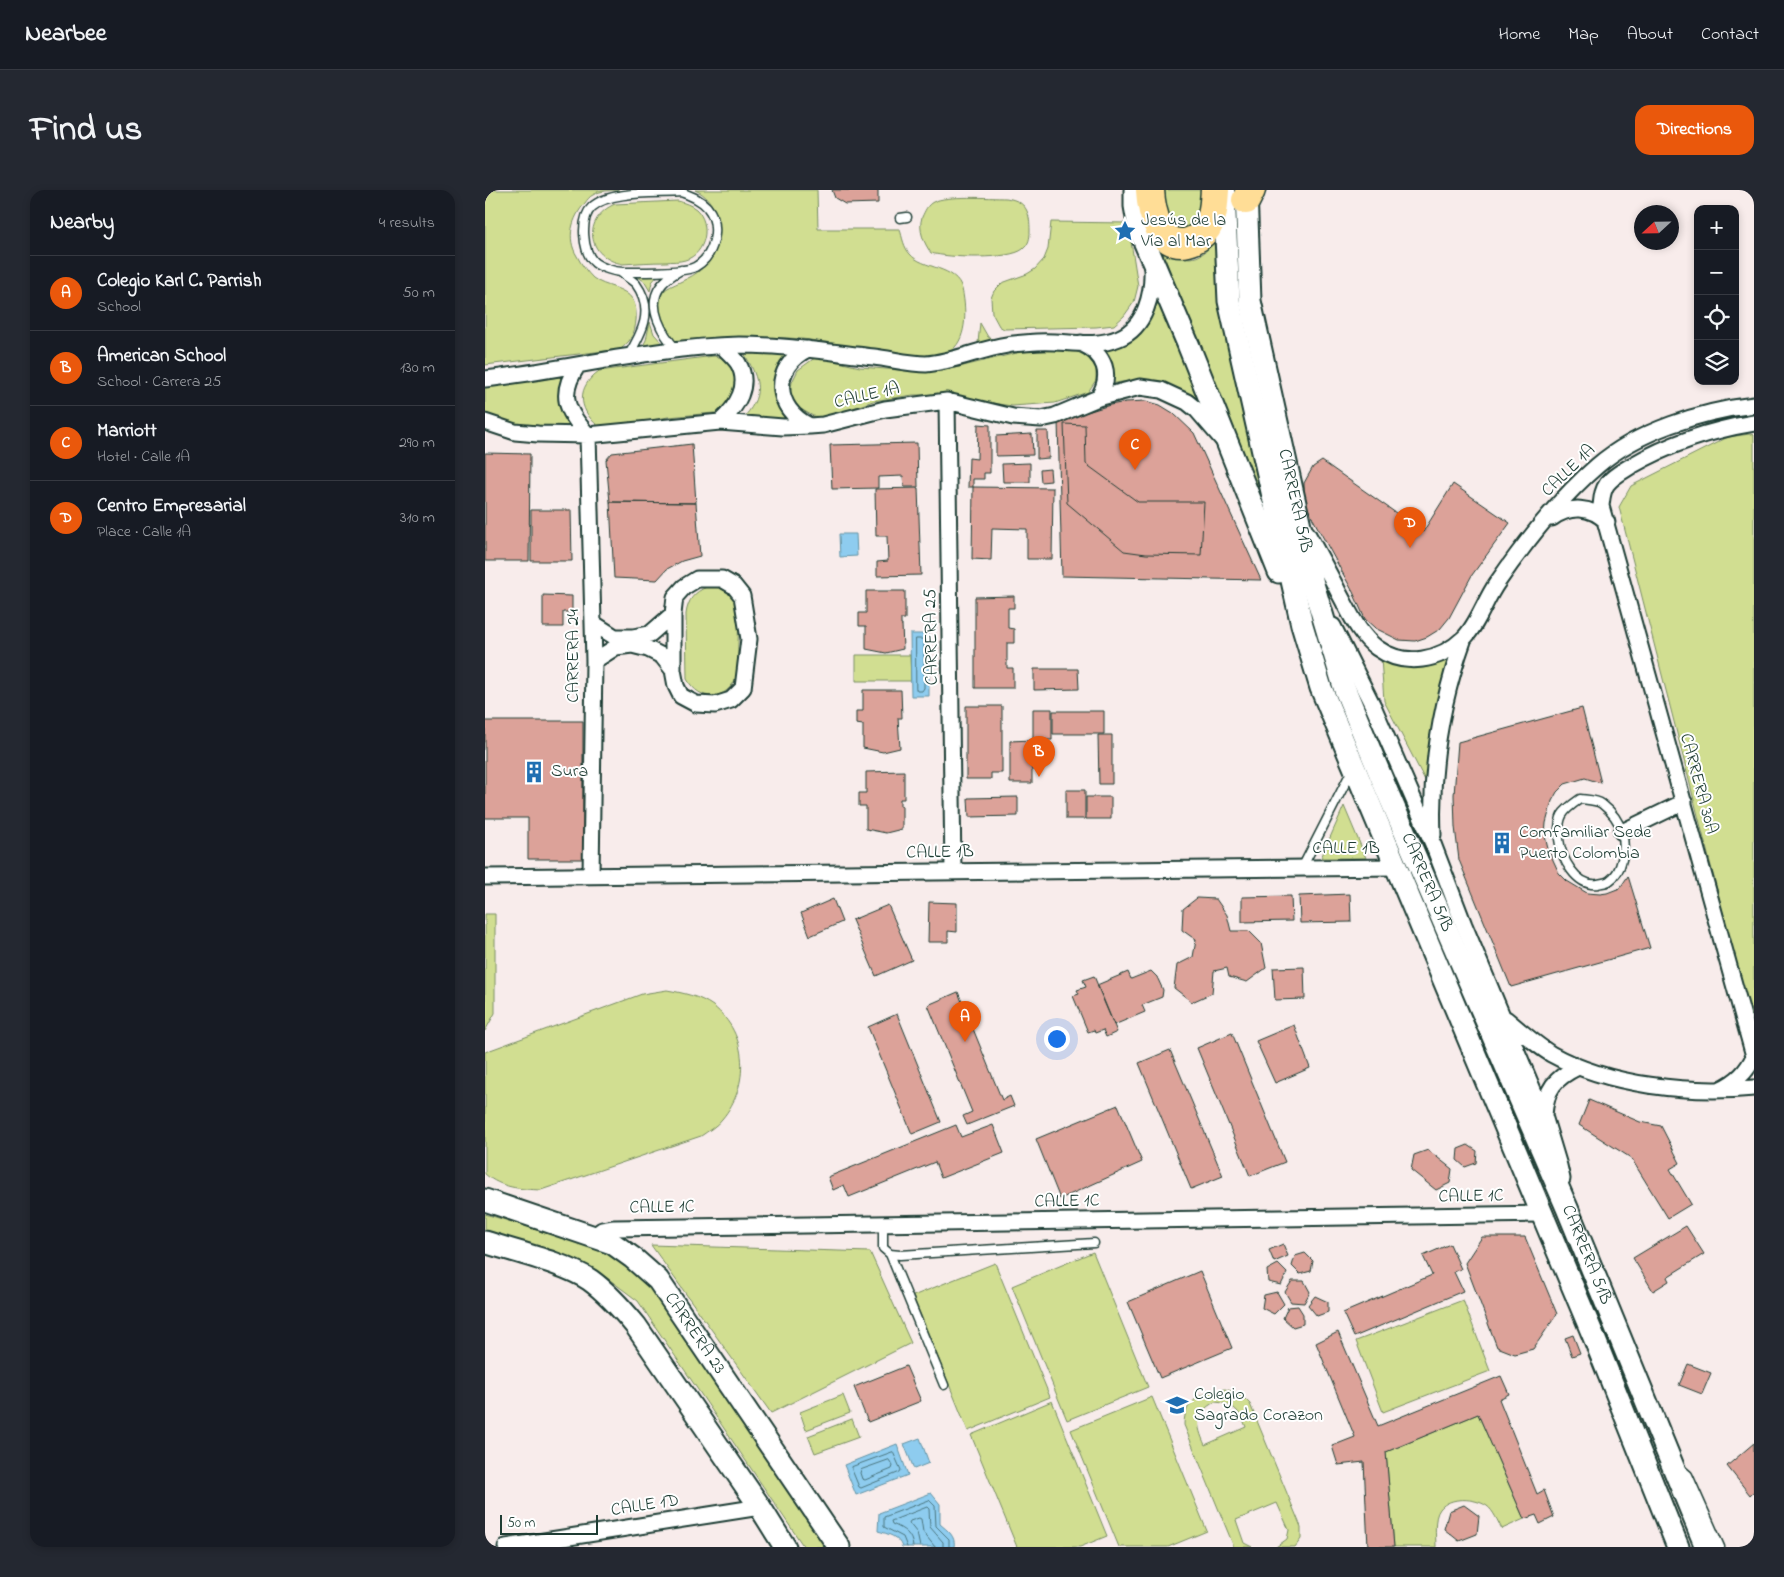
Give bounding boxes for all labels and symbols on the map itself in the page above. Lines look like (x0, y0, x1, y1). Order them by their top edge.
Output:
north arrow (1634, 205, 1679, 250)
place label: Jesús de la Vía al Mar (1140, 208, 1226, 255)
place icon: Jesús de la Vía al Mar (1112, 218, 1138, 244)
street label: CALLE 1A (832, 376, 902, 416)
pin: C (1119, 429, 1151, 470)
street label: CALLE 1A (1536, 439, 1602, 503)
street label: CARRERA 51B (1270, 447, 1319, 555)
pin: D (1394, 507, 1426, 548)
street label: CARRERA 25 (918, 588, 946, 686)
street label: CARRERA 24 (561, 609, 587, 703)
street label: CARRERA 30A (1672, 731, 1724, 837)
pin: B (1023, 736, 1055, 777)
building icon: Sura (521, 759, 547, 785)
place label: Sura (551, 759, 588, 785)
place label: Comfamiliar Sede Puerto Colombia (1519, 820, 1652, 867)
street label: CARRERA 51B (1394, 829, 1459, 936)
building icon: Comfamiliar Sede Puerto Colombia (1489, 830, 1515, 856)
street label: CALLE 1B (1312, 836, 1380, 862)
street label: CALLE 1B (906, 839, 974, 867)
pin: A (949, 1001, 981, 1042)
your location (1044, 1026, 1070, 1052)
street label: CALLE 1C (1438, 1183, 1504, 1211)
street label: CALLE 1C (1034, 1188, 1100, 1216)
street label: CALLE 1C (629, 1194, 695, 1222)
street label: CARRERA 51B (1554, 1201, 1618, 1309)
street label: CARRERA 23 (657, 1288, 731, 1380)
place label: Colegio Sagrado Corazon (1194, 1382, 1323, 1430)
school or university icon: Colegio Sagrado Corazon (1164, 1392, 1190, 1418)
street label: CALLE 1D (609, 1488, 681, 1524)
scale bar (500, 1512, 597, 1535)

